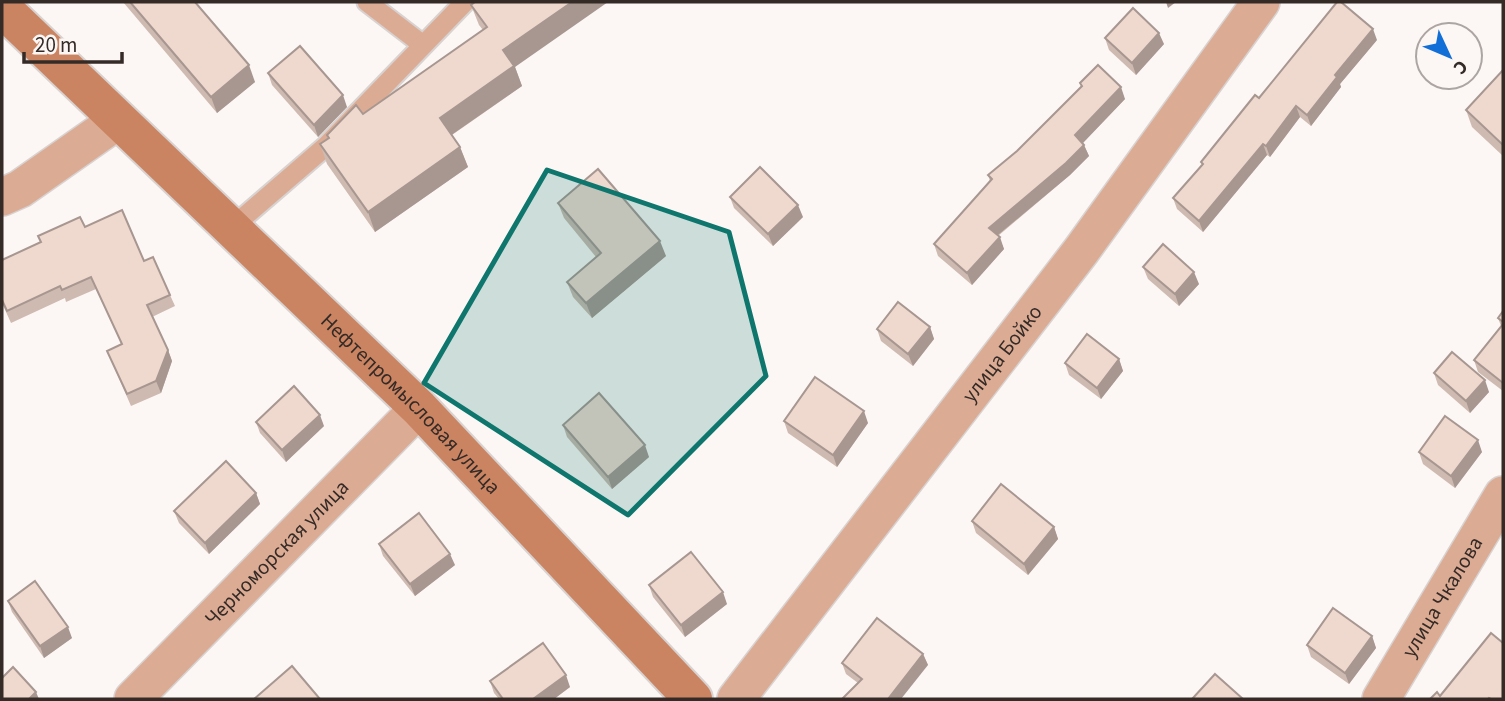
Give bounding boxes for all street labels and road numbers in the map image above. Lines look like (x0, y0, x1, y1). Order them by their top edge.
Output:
street label: улица Бойко (955, 298, 1049, 409)
street label: Нефтепромысловая улица (314, 306, 508, 501)
street label: Черноморская улица (198, 473, 356, 633)
street label: улица Чкалова (1394, 531, 1490, 663)

